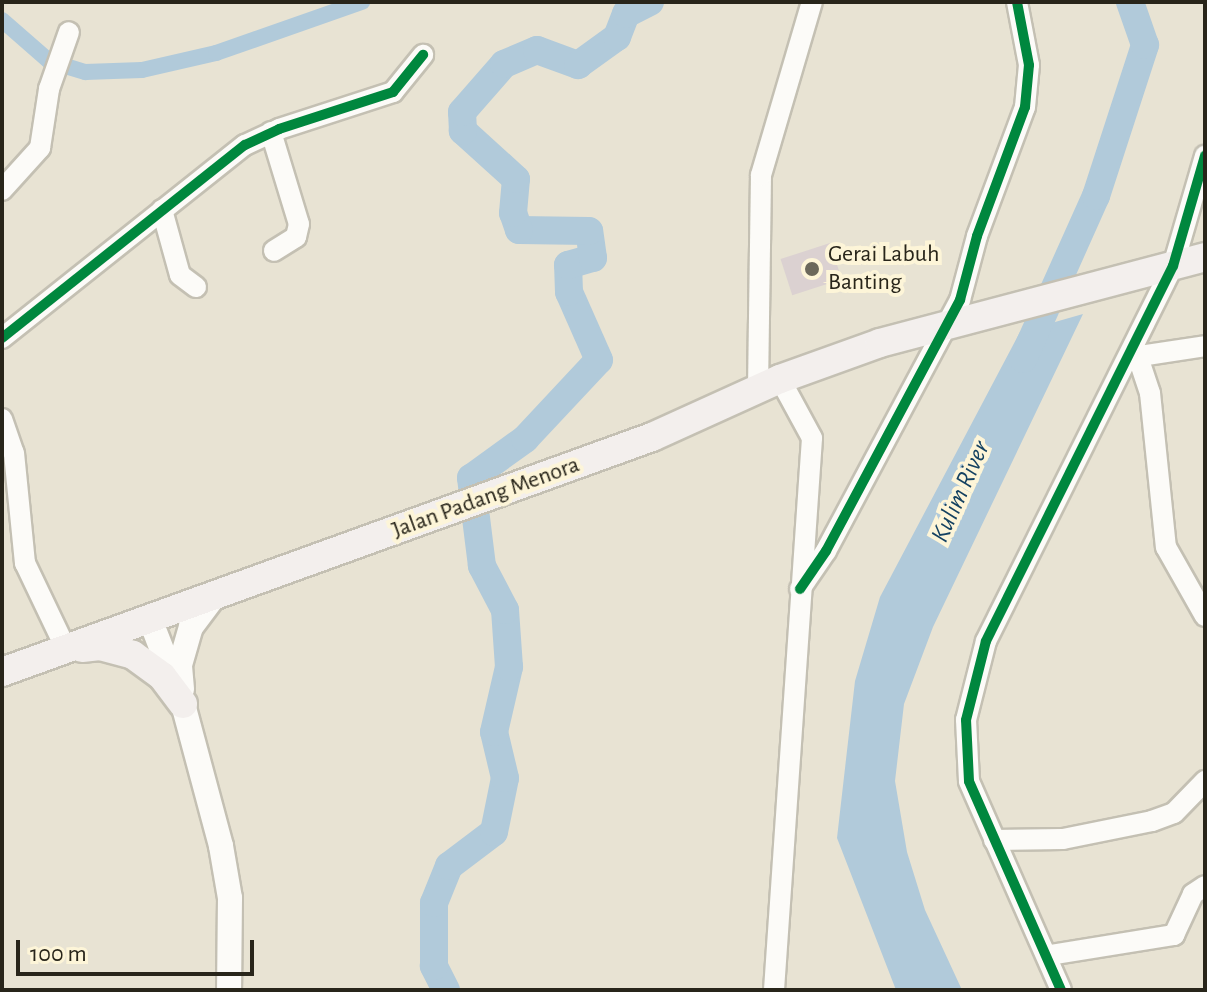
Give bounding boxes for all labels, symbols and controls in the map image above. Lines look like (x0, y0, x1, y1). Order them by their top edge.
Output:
place label: Gerai Labuh Banting (828, 241, 939, 297)
marker: Gerai Labuh Banting (803, 260, 821, 278)
water label: Kulim River (925, 436, 997, 548)
street label: Jalan Padang Menora (388, 451, 584, 545)
scale bar (20, 924, 258, 974)
text: 100 m (30, 942, 87, 966)

